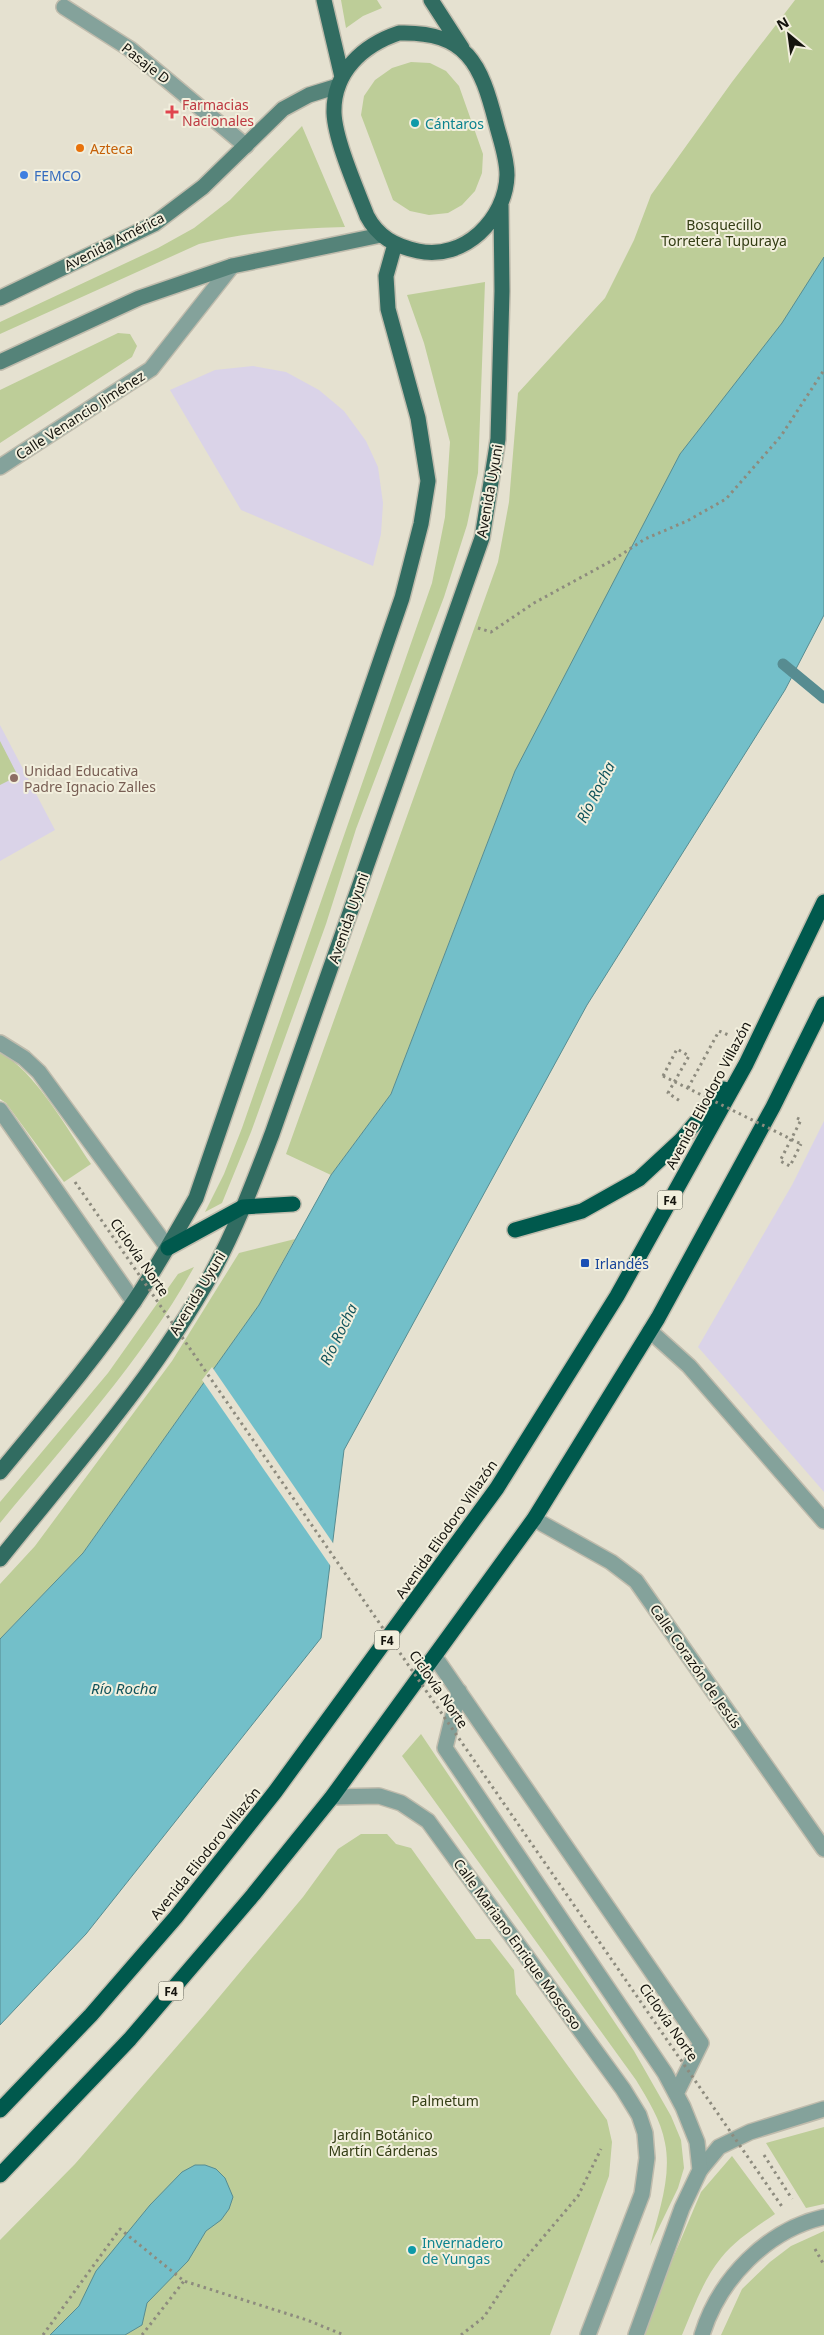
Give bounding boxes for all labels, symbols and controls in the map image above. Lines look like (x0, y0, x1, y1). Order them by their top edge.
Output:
north arrow (764, 10, 814, 60)
text: N (773, 12, 792, 34)
street label: Pasaje D (118, 38, 174, 88)
place label: Farmacias Nacionales (182, 95, 254, 130)
marker: Farmacias Nacionales (166, 106, 178, 118)
place label: Cántaros (425, 114, 484, 133)
marker: Cántaros (409, 117, 421, 129)
place label: Azteca (90, 139, 133, 158)
marker: Azteca (74, 142, 86, 154)
place label: FEMCO (34, 166, 81, 185)
marker: FEMCO (18, 169, 30, 181)
street label: Avenida América (61, 208, 167, 274)
park label: Bosquecillo Torretera Tupuraya (661, 215, 787, 250)
street label: Calle Venancio Jiménez (12, 366, 149, 464)
street label: Avenida Uyuni (471, 443, 507, 539)
water label: Río Rocha (571, 758, 619, 826)
place label: Unidad Educativa Padre Ignacio Zalles (24, 761, 156, 796)
marker: Unidad Educativa Padre Ignacio Zalles (8, 772, 20, 784)
street label: Avenida Uyuni (324, 870, 372, 966)
street label: Avenida Eliodoro Villazón (661, 1018, 755, 1172)
road number: F4 (658, 1190, 682, 1210)
street label: Ciclovía Norte (106, 1214, 174, 1300)
street label: Avenida Uyuni (164, 1248, 230, 1338)
place label: Irlandés (595, 1254, 649, 1273)
marker: Irlandés (579, 1257, 591, 1269)
water label: Río Rocha (315, 1300, 362, 1368)
street label: Avenida Eliodoro Villazón (391, 1456, 501, 1602)
street label: Calle Corazón de Jesús (646, 1600, 746, 1732)
road number: F4 (374, 1630, 400, 1650)
street label: Ciclovía Norte (405, 1646, 473, 1732)
water label: Río Rocha (91, 1678, 157, 1698)
street label: Avenida Eliodoro Villazón (146, 1783, 264, 1923)
street label: Calle Mariano Enrique Moscoso (450, 1855, 586, 2033)
street label: Ciclovía Norte (635, 1979, 703, 2065)
road number: F4 (158, 1982, 184, 2000)
park label: Palmetum (411, 2091, 479, 2110)
park label: Jardín Botánico Martín Cárdenas (328, 2125, 438, 2160)
place label: Invernadero de Yungas (422, 2233, 503, 2268)
marker: Invernadero de Yungas (406, 2244, 418, 2256)

